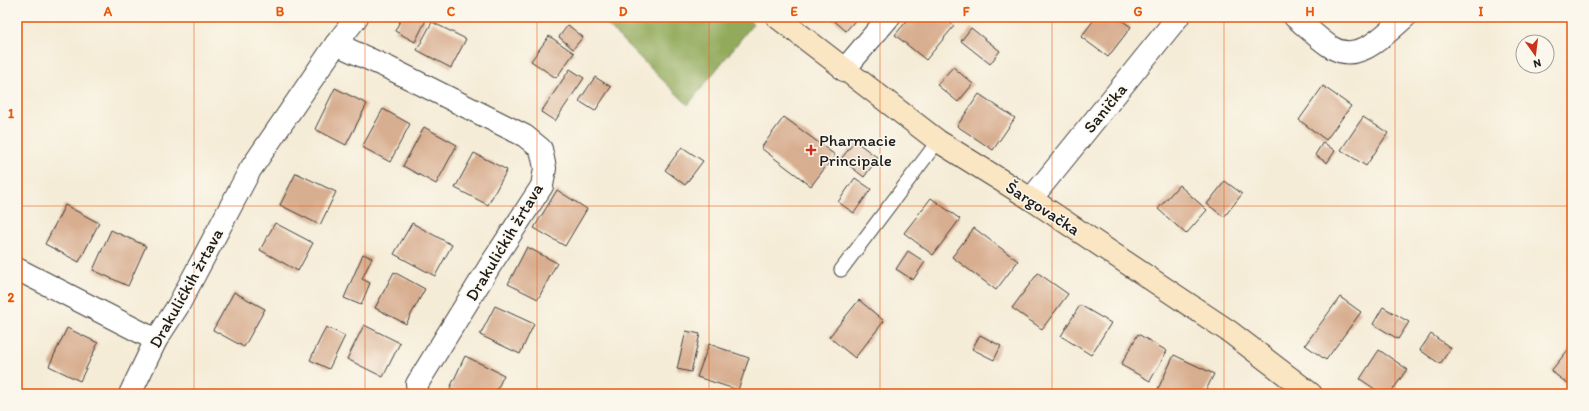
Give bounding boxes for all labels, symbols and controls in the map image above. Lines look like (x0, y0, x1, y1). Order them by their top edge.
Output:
text: A (103, 4, 113, 19)
text: B (276, 4, 285, 19)
text: C (447, 4, 456, 19)
text: D (619, 4, 628, 19)
text: E (790, 4, 798, 19)
text: F (963, 4, 970, 19)
text: G (1134, 4, 1143, 19)
text: H (1306, 4, 1315, 19)
text: I (1479, 4, 1484, 19)
north arrow (1515, 34, 1555, 74)
text: N (1532, 56, 1542, 70)
street label: Sanička (1079, 79, 1131, 137)
text: 1 (8, 106, 14, 121)
place label: Pharmacie Principale (819, 130, 896, 170)
marker: Pharmacie Principale (806, 145, 816, 155)
street label: Šargovačka (1002, 177, 1084, 240)
street label: Drakulićkih žrtava (461, 179, 547, 304)
street label: Drakulićkih žrtava (145, 225, 227, 351)
text: 2 (8, 290, 15, 305)

